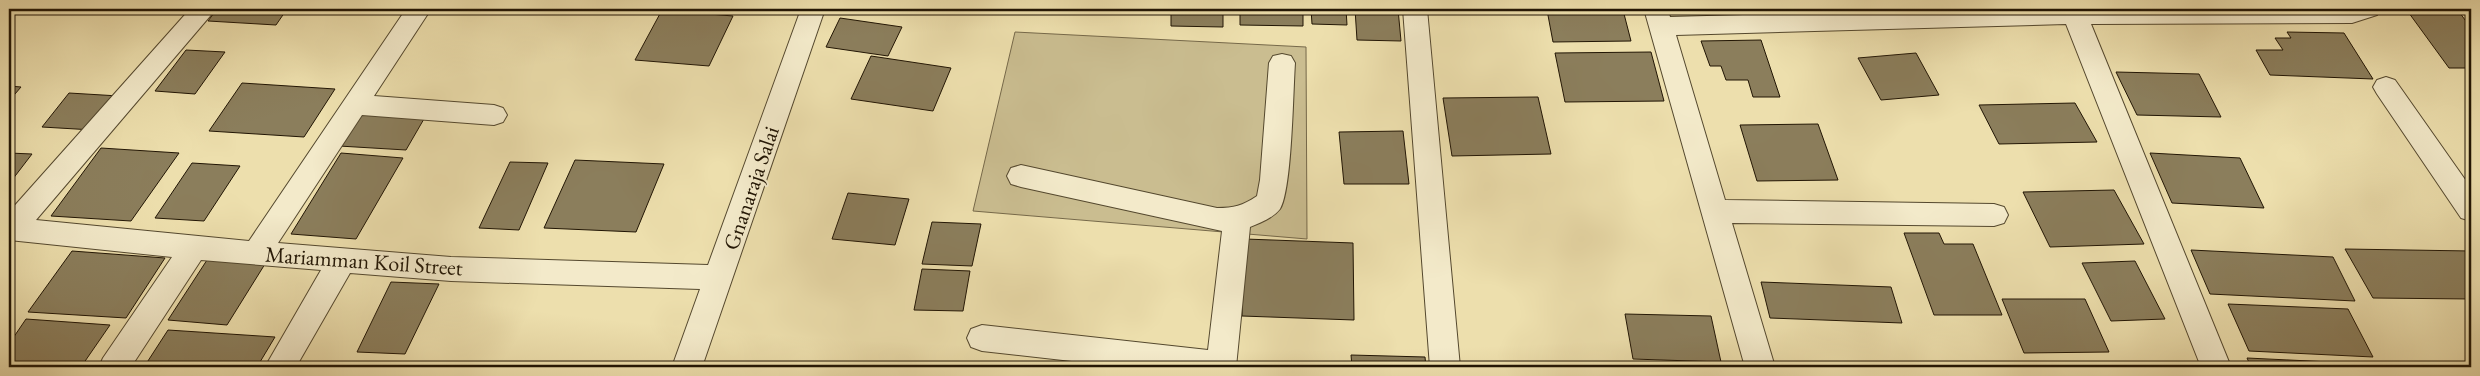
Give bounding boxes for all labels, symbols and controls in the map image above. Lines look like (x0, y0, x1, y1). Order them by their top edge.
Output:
street label: Gnanaraja Salai (716, 122, 786, 254)
street label: Mariamman Koil Street (264, 240, 464, 282)

